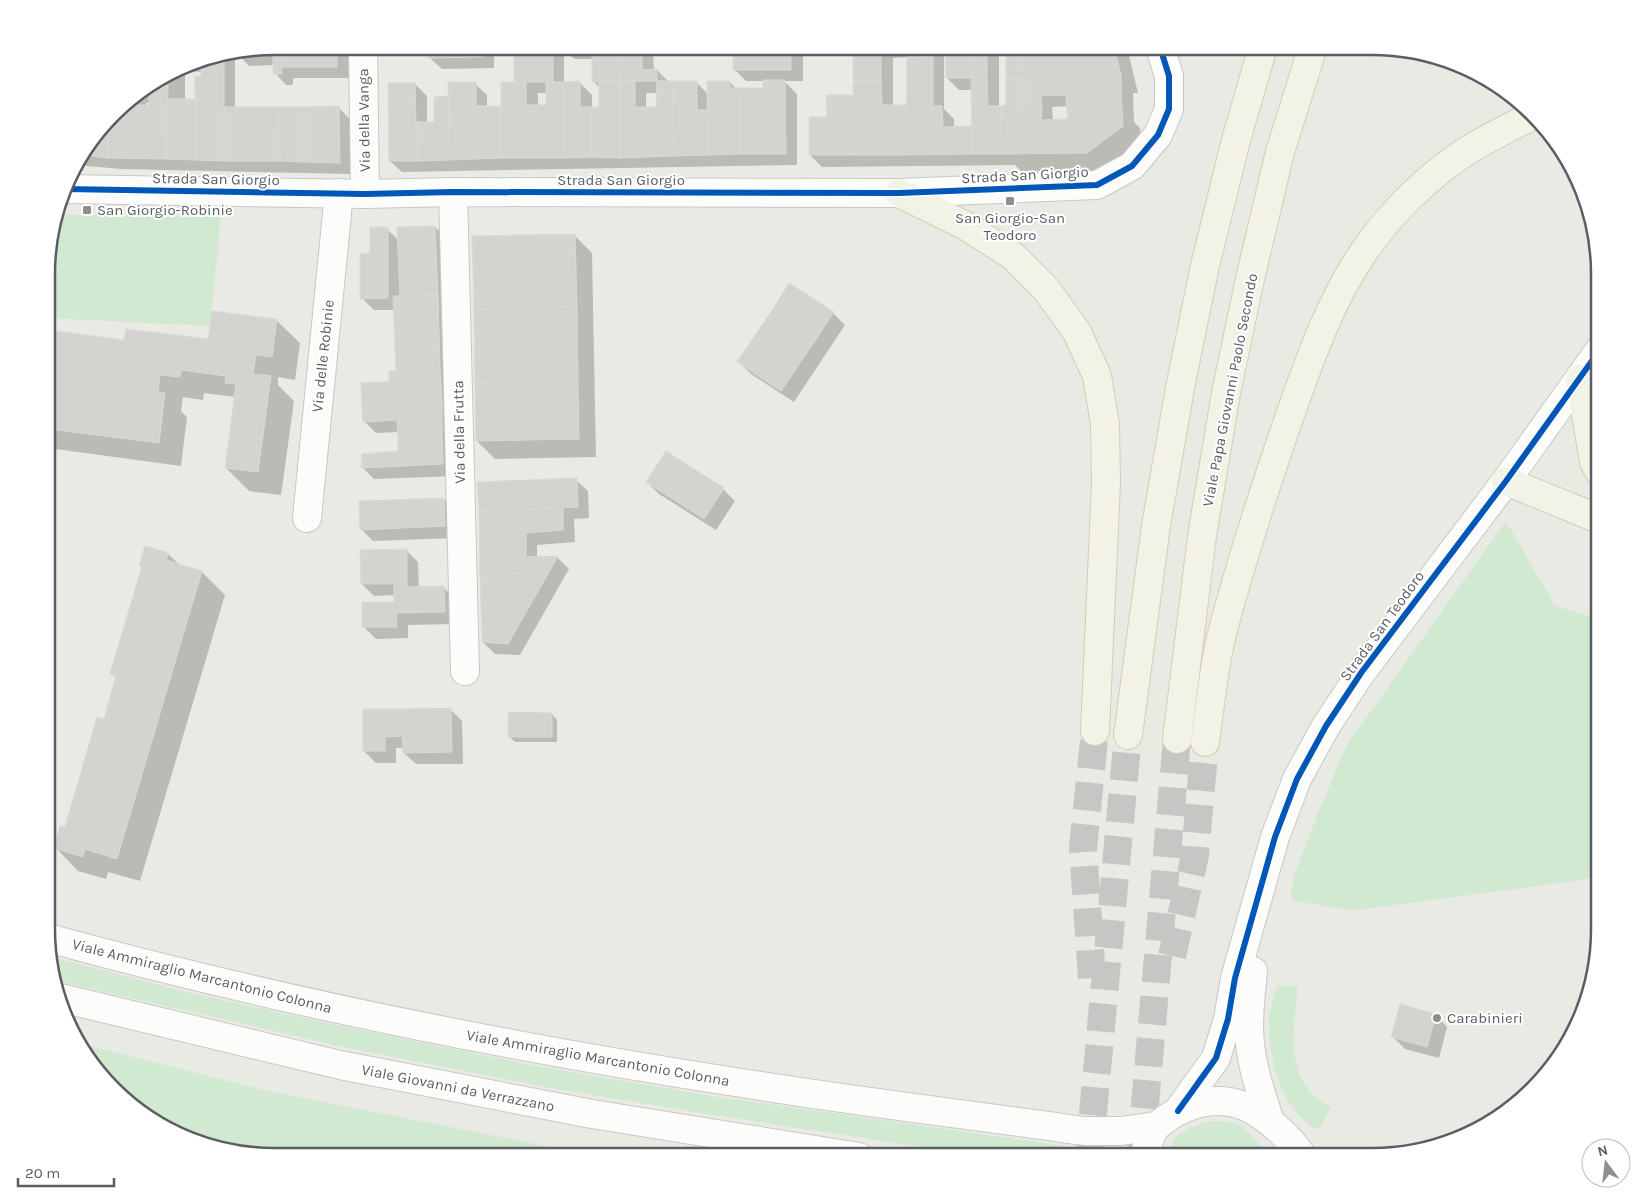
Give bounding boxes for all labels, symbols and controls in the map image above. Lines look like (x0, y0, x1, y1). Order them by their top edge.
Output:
street label: Via della Vanga (354, 68, 374, 172)
street label: Strada San Giorgio (961, 163, 1089, 187)
street label: Strada San Giorgio (152, 169, 280, 189)
street label: Strada San Giorgio (557, 171, 685, 189)
marker: San Giorgio-San Teodoro (1004, 195, 1016, 207)
place label: San Giorgio-Robinie (97, 201, 233, 219)
marker: San Giorgio-Robinie (81, 204, 93, 216)
place label: San Giorgio-San Teodoro (955, 209, 1065, 244)
street label: Viale Papa Giovanni Paolo Secondo (1198, 272, 1262, 508)
street label: Via delle Robinie (308, 299, 338, 413)
street label: Via della Frutta (449, 380, 469, 484)
street label: Strada San Teodoro (1336, 567, 1428, 685)
street label: Viale Ammiraglio Marcantonio Colonna (70, 935, 334, 1017)
place label: Carabinieri (1447, 1009, 1523, 1027)
marker: Carabinieri (1431, 1012, 1443, 1024)
street label: Viale Ammiraglio Marcantonio Colonna (465, 1026, 731, 1090)
street label: Viale Giovanni da Verrazzano (360, 1060, 556, 1116)
north arrow (1581, 1138, 1631, 1188)
text: N (1596, 1141, 1610, 1160)
scale bar (18, 1156, 114, 1188)
text: 20 m (25, 1164, 60, 1182)

